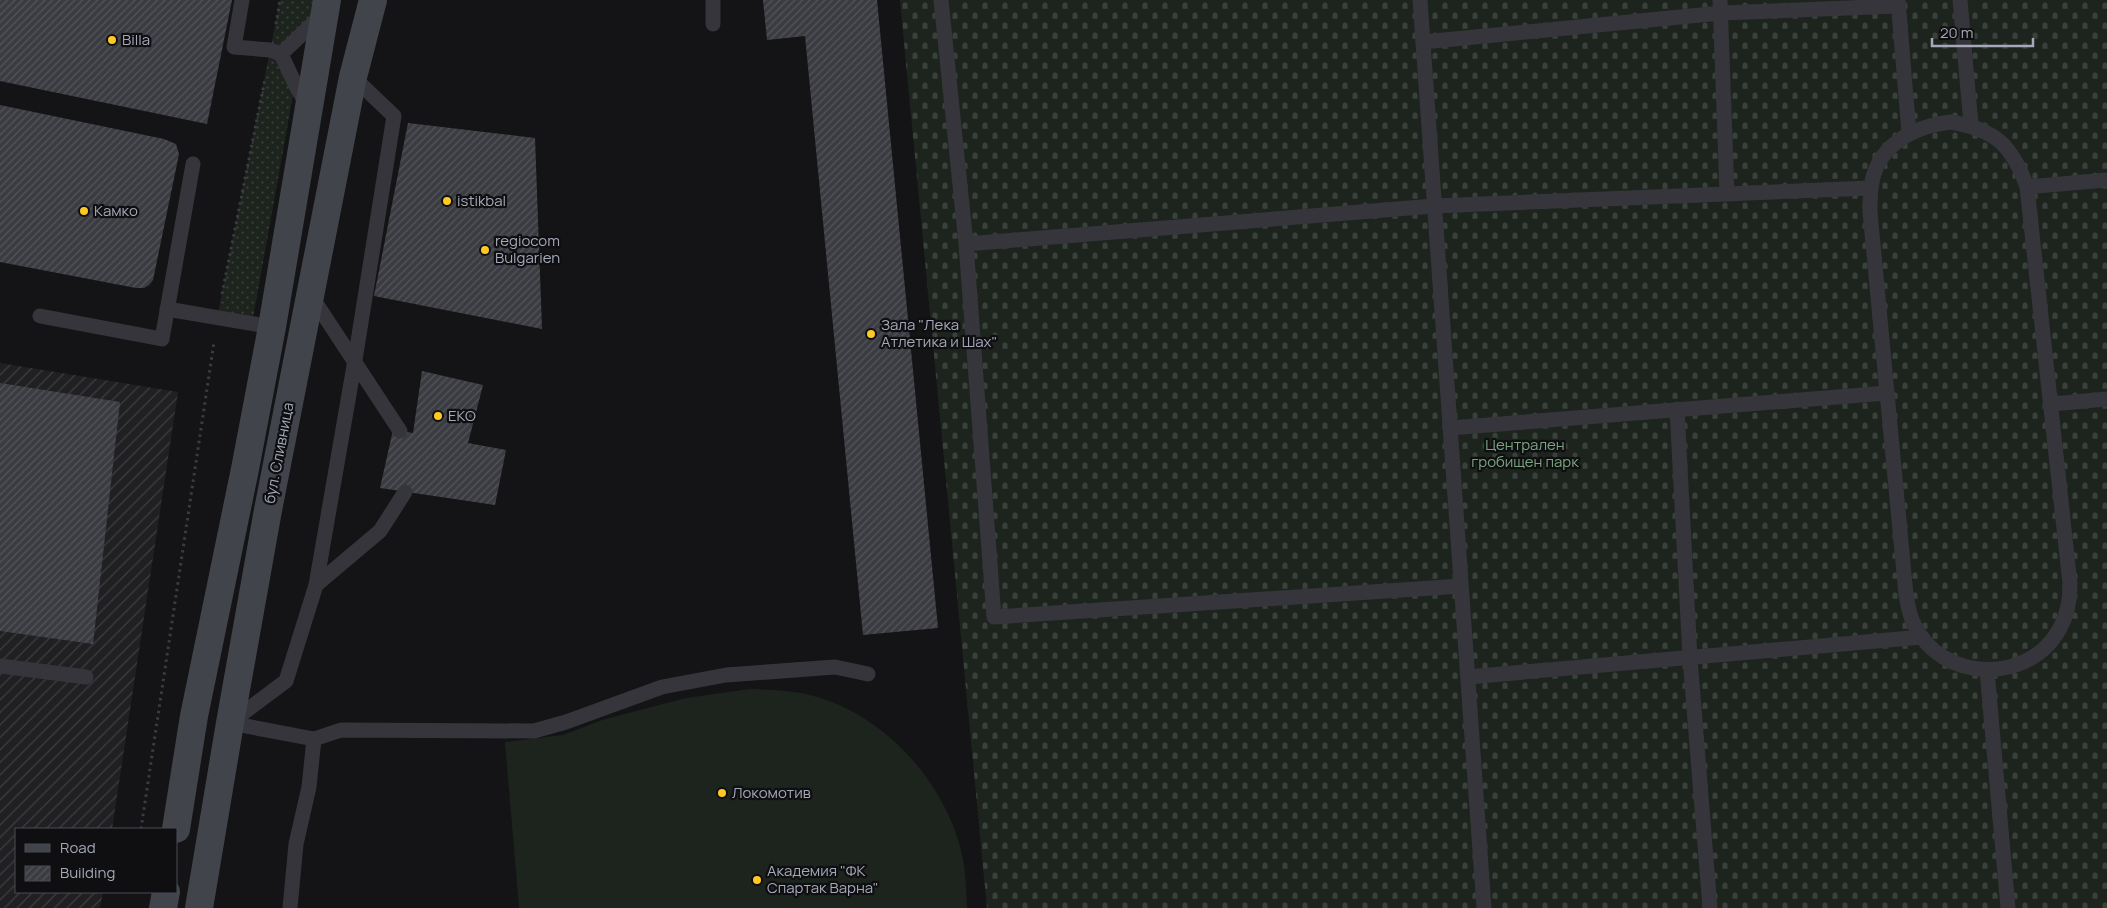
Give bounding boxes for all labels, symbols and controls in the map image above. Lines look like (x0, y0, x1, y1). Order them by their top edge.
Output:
scale bar (1932, 15, 2033, 47)
text: 20 m (1940, 22, 1973, 43)
place label: Billa (122, 29, 150, 50)
marker: Billa (106, 34, 118, 46)
place label: istikbal (457, 190, 506, 211)
marker: istikbal (441, 195, 453, 207)
place label: Камко (94, 200, 138, 221)
marker: Камко (78, 205, 90, 217)
place label: regiocom Bulgarien (495, 230, 560, 268)
marker: regiocom Bulgarien (479, 244, 491, 256)
place label: Зала "Лека Атлетика и Шах" (881, 314, 997, 352)
marker: Зала "Лека Атлетика и Шах" (865, 328, 877, 340)
street label: бул. Сливница (258, 401, 299, 505)
place label: EKO (448, 405, 476, 426)
marker: EKO (432, 410, 444, 422)
park label: Централен гробищен парк (1471, 434, 1579, 472)
place label: Локомотив (732, 782, 811, 803)
marker: Локомотив (716, 787, 728, 799)
legend (15, 828, 178, 893)
text: Road (60, 837, 96, 858)
place label: Академия "ФК Спартак Варна" (767, 860, 879, 898)
text: Building (60, 862, 115, 883)
marker: Академия "ФК Спартак Варна" (751, 874, 763, 886)

